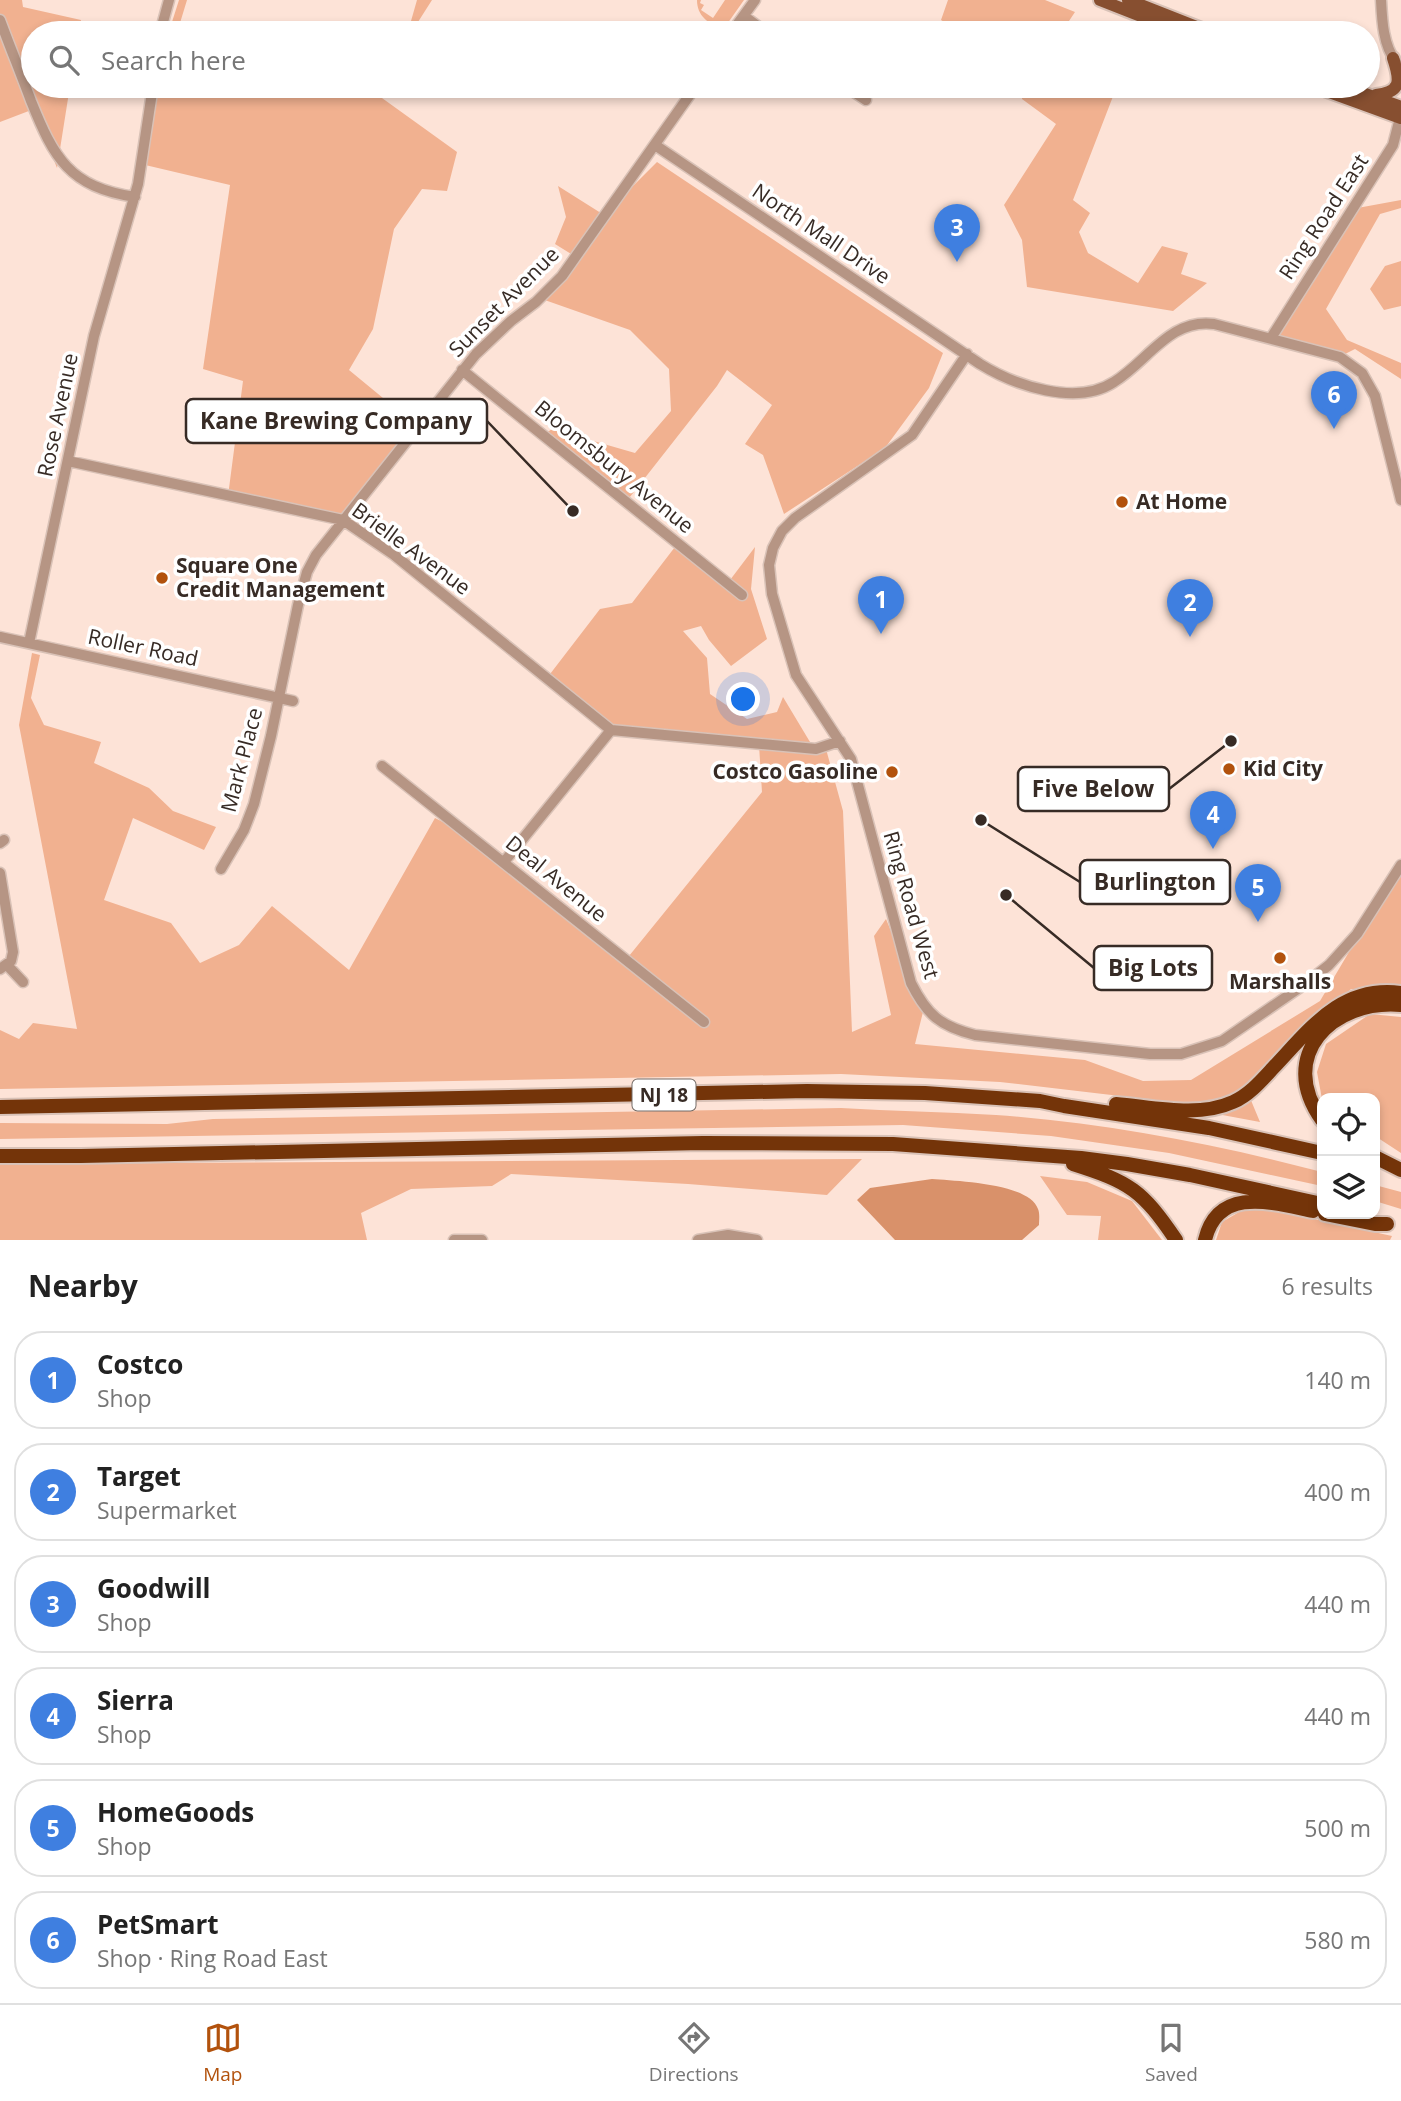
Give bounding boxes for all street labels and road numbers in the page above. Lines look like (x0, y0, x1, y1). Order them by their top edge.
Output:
street label: Ring Road East (1272, 148, 1374, 285)
street label: North Mall Drive (747, 177, 896, 290)
street label: Sunset Avenue (442, 240, 565, 363)
street label: Rose Avenue (30, 350, 84, 479)
street label: Bloomsbury Avenue (529, 393, 700, 539)
street label: Brielle Avenue (347, 496, 477, 601)
street label: Roller Road (85, 622, 201, 672)
street label: Mark Place (214, 704, 268, 815)
street label: Ring Road West (878, 828, 946, 982)
street label: Deal Avenue (500, 829, 613, 928)
road number: NJ 18 (632, 1079, 696, 1110)

